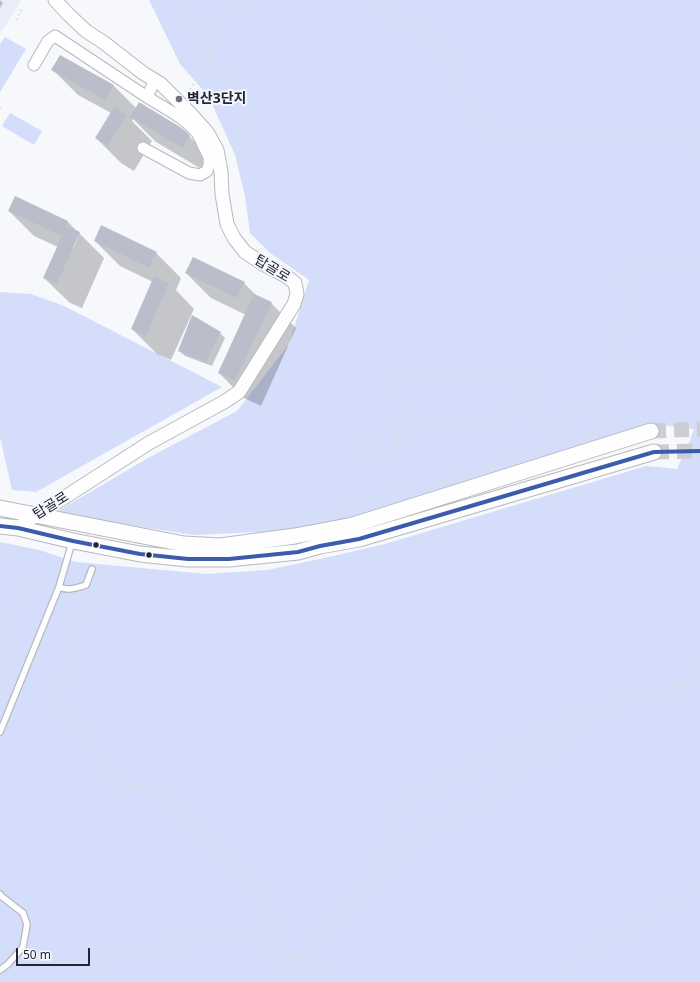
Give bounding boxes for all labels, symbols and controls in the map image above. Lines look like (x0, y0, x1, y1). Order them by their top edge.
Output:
place label: 벽산3단지 (187, 91, 247, 107)
marker: 벽산3단지 (174, 94, 184, 104)
street label: 탑골로 (251, 252, 293, 286)
street label: 탑골로 (30, 489, 72, 523)
unlabelled marker (91, 540, 101, 550)
unlabelled marker (144, 550, 154, 560)
scale bar (18, 940, 92, 966)
text: 50 m (23, 946, 51, 963)

